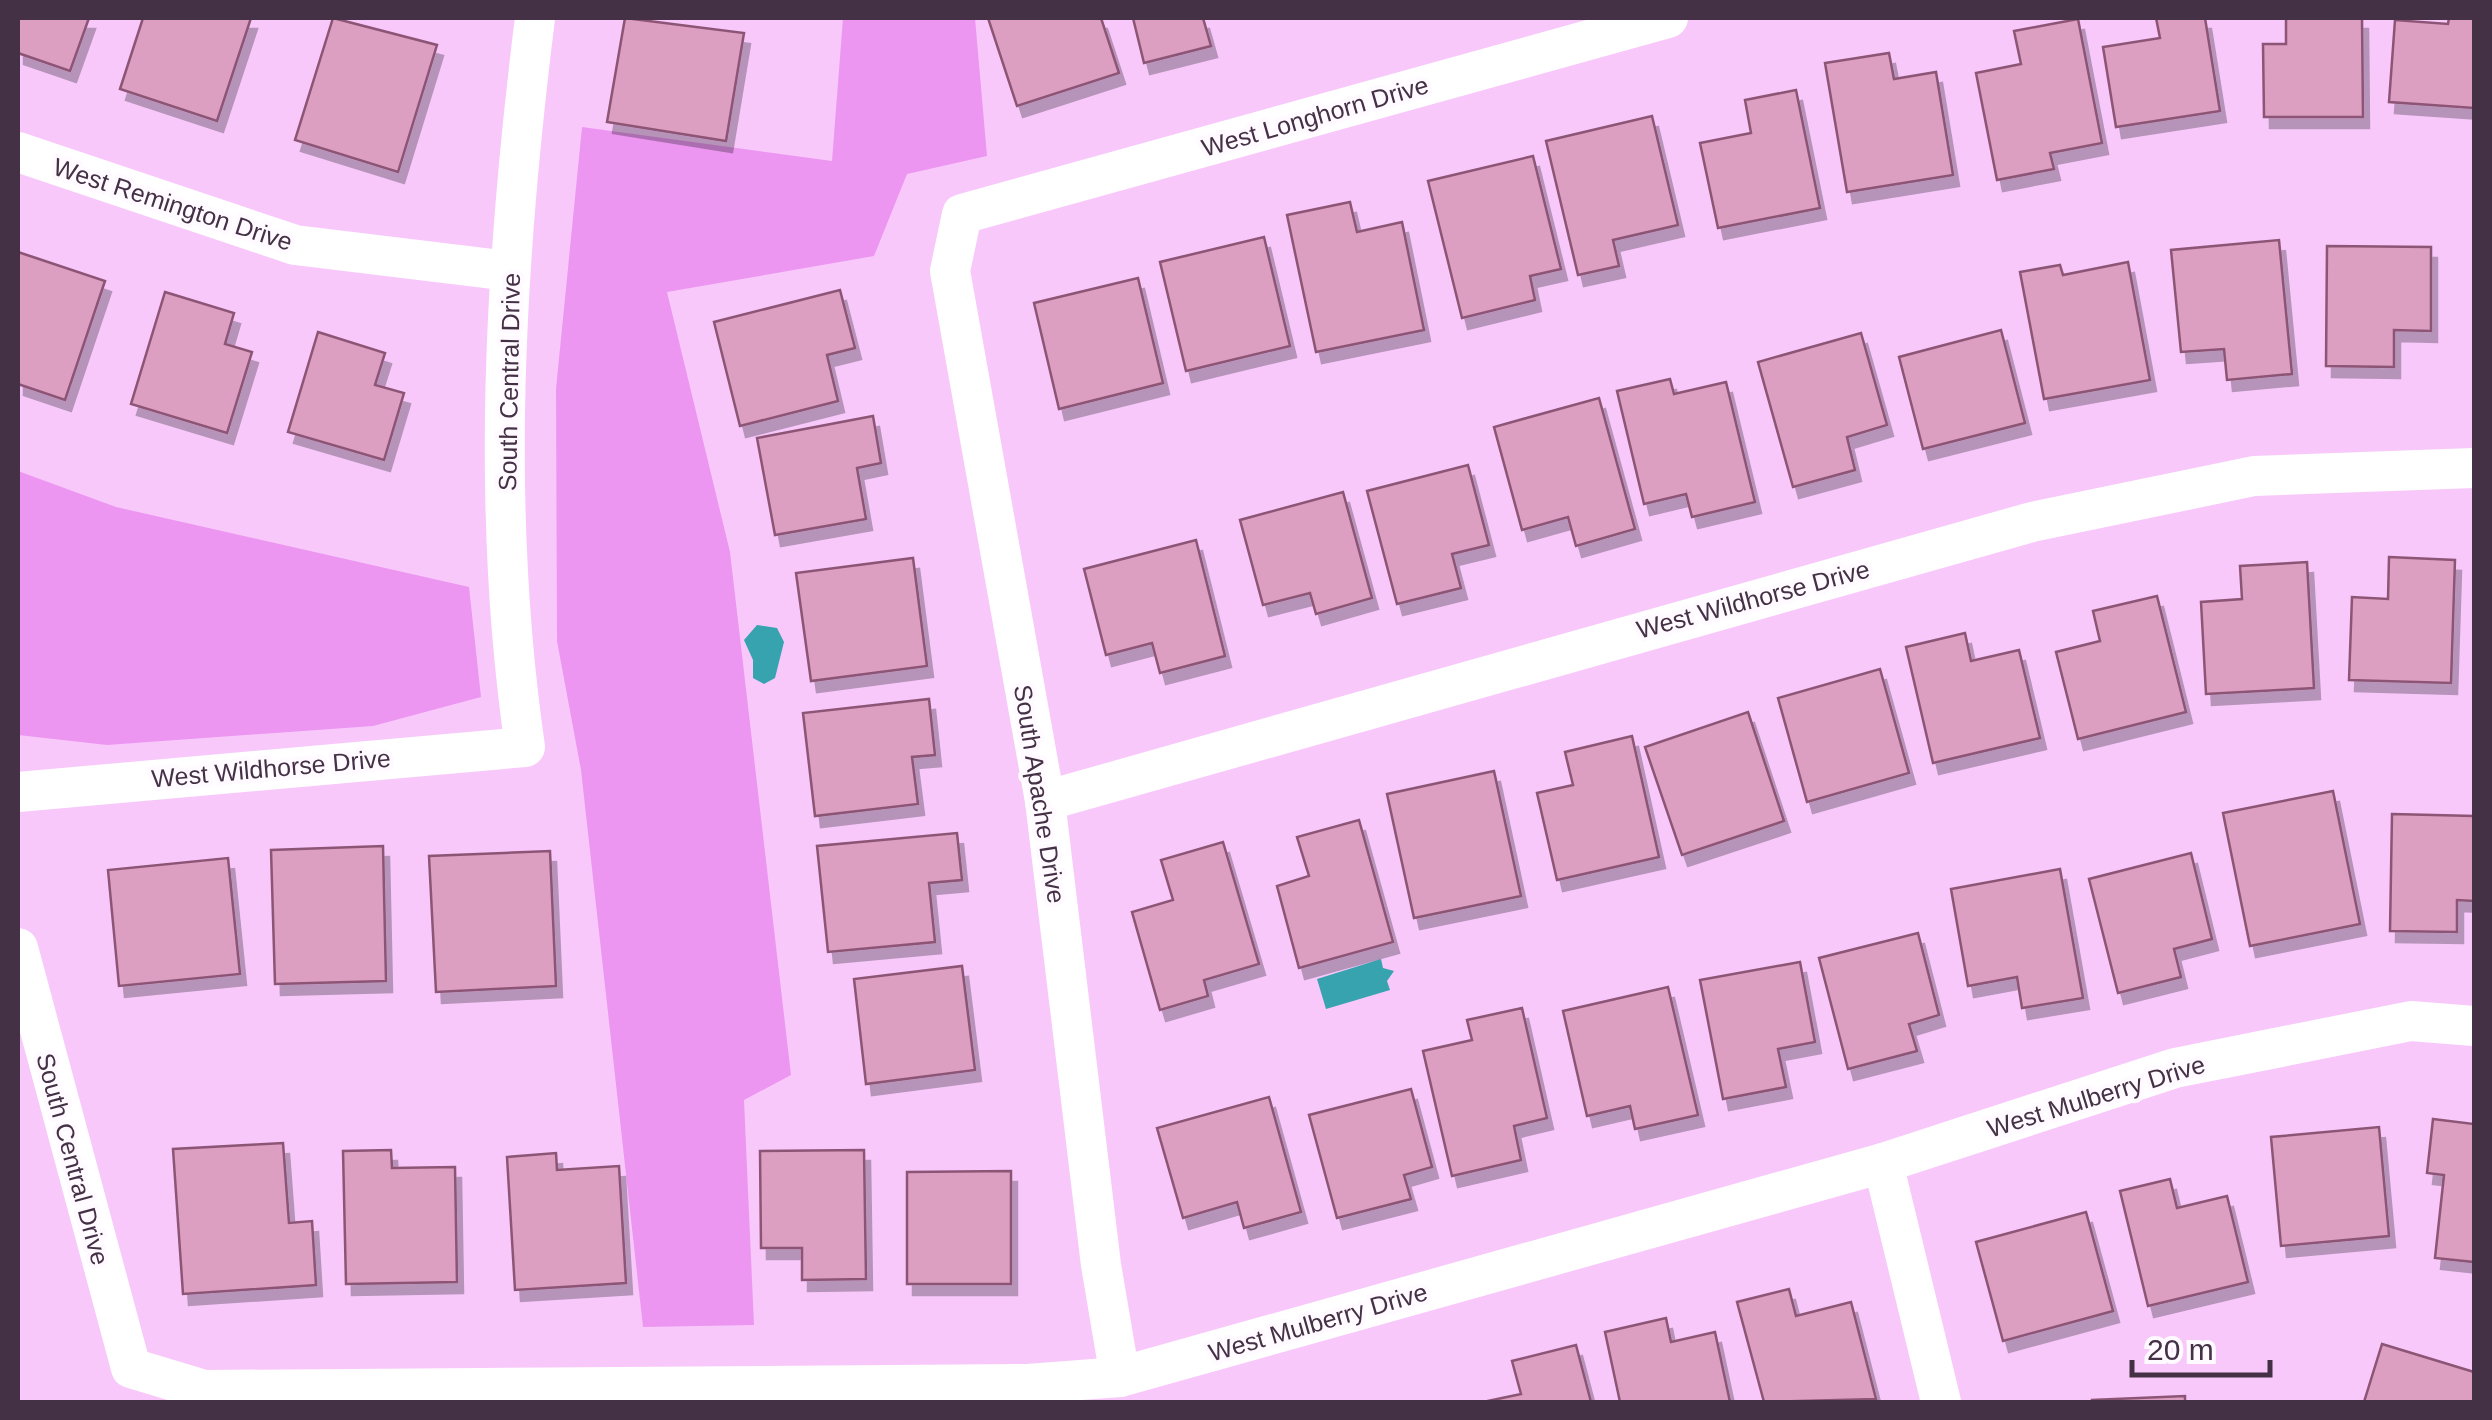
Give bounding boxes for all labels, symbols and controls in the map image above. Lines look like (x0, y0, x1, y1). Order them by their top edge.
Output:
street label: West Longhorn Drive (1198, 70, 1432, 162)
street label: West Remington Drive (50, 152, 296, 256)
street label: South Central Drive (493, 273, 525, 491)
street label: West Wildhorse Drive (1634, 554, 1872, 644)
street label: South Apache Drive (1009, 683, 1071, 905)
street label: West Wildhorse Drive (150, 744, 392, 792)
street label: South Central Drive (31, 1050, 115, 1268)
street label: West Mulberry Drive (1984, 1050, 2208, 1142)
street label: West Mulberry Drive (1206, 1277, 1430, 1367)
scale bar (2132, 1315, 2270, 1377)
text: 20 m (2147, 1333, 2214, 1366)

